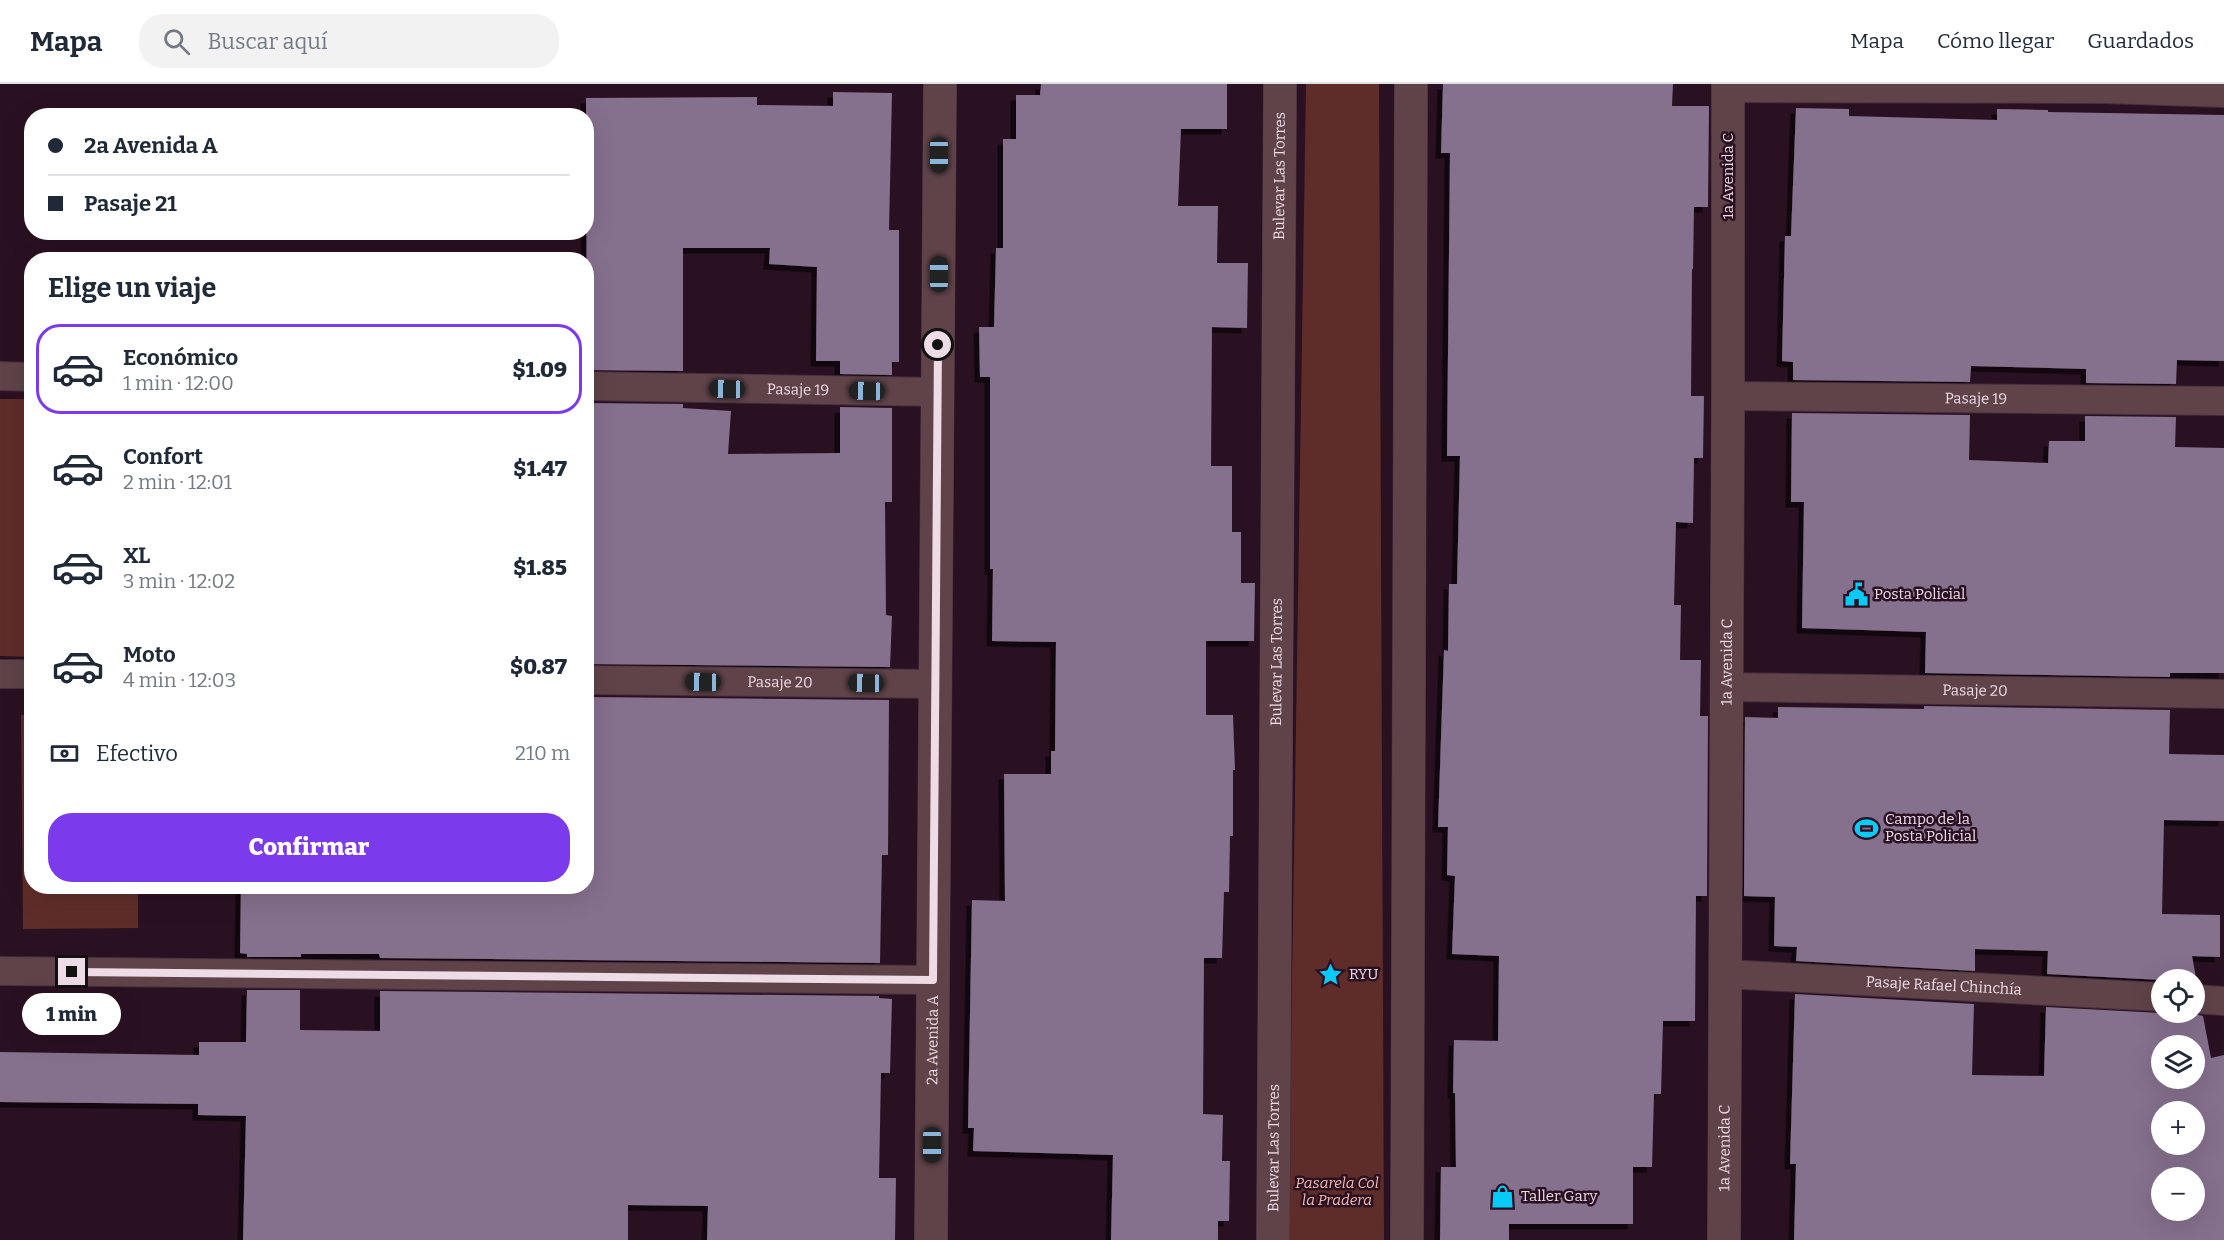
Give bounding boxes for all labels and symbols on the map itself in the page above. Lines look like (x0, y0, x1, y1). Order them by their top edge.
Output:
street label: Bulevar Las Torres (1270, 112, 1289, 240)
street label: 1a Avenida C (1719, 133, 1737, 219)
car (930, 137, 948, 173)
car (930, 256, 948, 292)
route start (924, 331, 951, 358)
car (709, 380, 745, 398)
street label: Pasaje 19 (767, 380, 829, 399)
car (849, 382, 885, 400)
street label: Pasaje 19 (1945, 389, 2007, 408)
public building icon: Posta Policial (1843, 581, 1869, 607)
place label: Posta Policial (1874, 585, 1965, 603)
street label: Bulevar Las Torres (1267, 598, 1286, 726)
street label: 1a Avenida C (1718, 619, 1736, 705)
car (685, 673, 721, 691)
street label: Pasaje 20 (747, 673, 813, 692)
car (848, 674, 884, 692)
street label: Pasaje 20 (1942, 681, 2008, 700)
place label: Campo de la Posta Policial (1885, 810, 1976, 845)
sports icon: Campo de la Posta Policial (1854, 815, 1880, 841)
route end (58, 958, 85, 985)
place icon: RYU (1318, 961, 1344, 987)
place label: RYU (1349, 965, 1379, 983)
street label: Pasaje Rafael Chinchía (1865, 972, 2022, 999)
callout: 1 min (22, 993, 122, 1035)
street label: 2a Avenida A (923, 995, 942, 1085)
street label: Bulevar Las Torres (1264, 1084, 1283, 1212)
street label: 1a Avenida C (1715, 1105, 1734, 1191)
car (923, 1127, 941, 1163)
park label: Pasarela Col la Pradera (1295, 1174, 1379, 1209)
shop icon: Taller Gary (1490, 1183, 1516, 1209)
place label: Taller Gary (1521, 1187, 1598, 1205)

